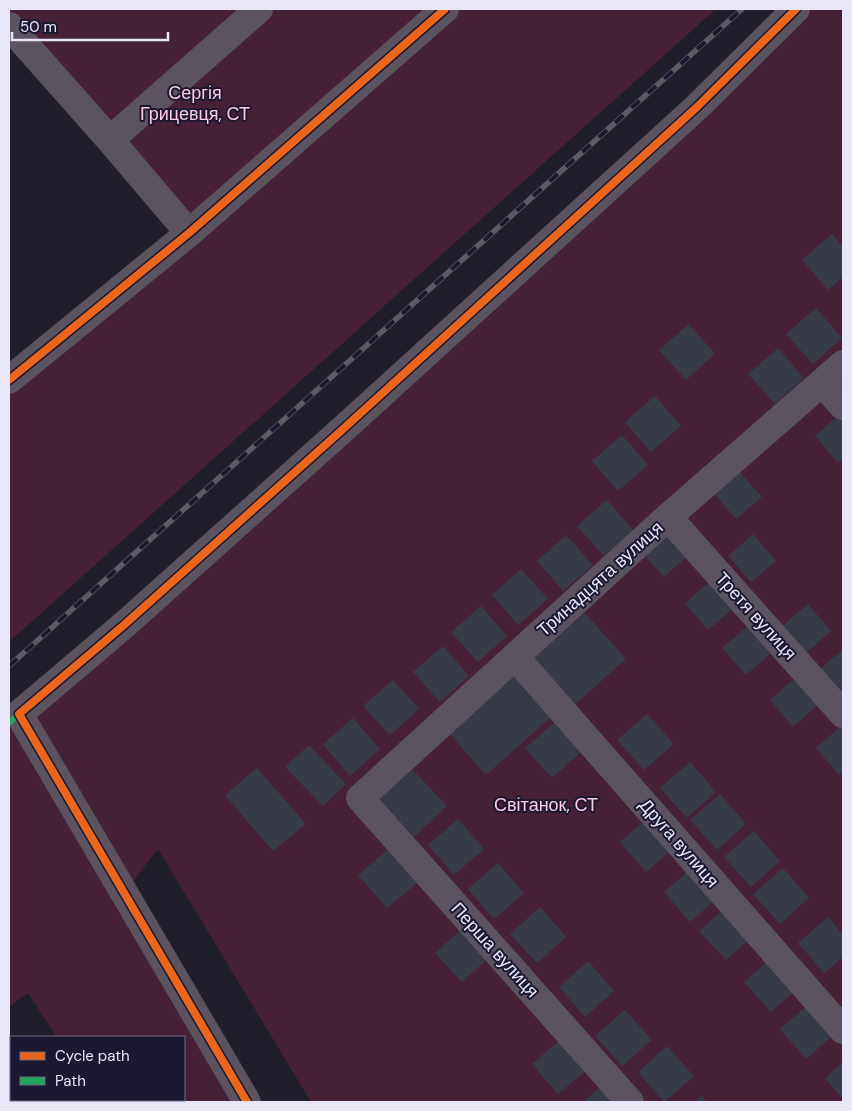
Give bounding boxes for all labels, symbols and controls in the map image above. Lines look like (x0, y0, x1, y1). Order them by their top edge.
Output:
scale bar (12, 10, 169, 42)
text: 50 m (20, 17, 57, 37)
park label: Сергія Грицевця, СТ (140, 81, 250, 126)
street label: Тринадцята вулиця (532, 516, 668, 642)
street label: Третя вулиця (710, 567, 802, 665)
park label: Світанок, СТ (494, 793, 598, 817)
street label: Друга вулиця (634, 793, 724, 893)
street label: Перша вулиця (446, 897, 544, 1003)
legend (10, 1036, 185, 1101)
text: Cycle path (55, 1046, 130, 1066)
text: Path (55, 1071, 86, 1091)

